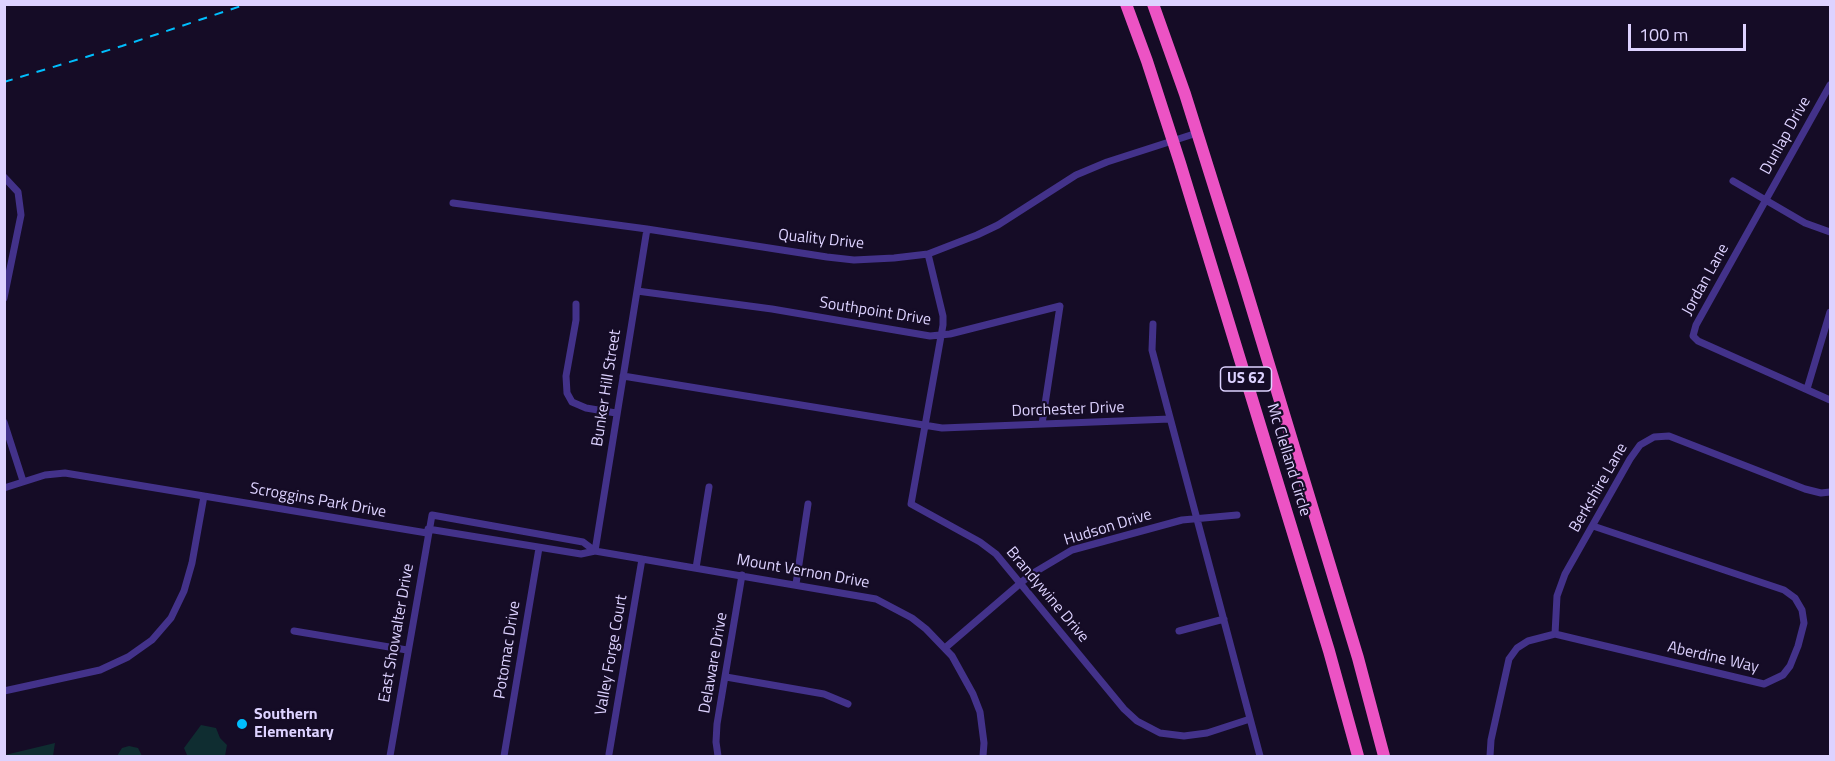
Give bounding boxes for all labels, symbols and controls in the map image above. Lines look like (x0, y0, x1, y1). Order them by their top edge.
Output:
scale bar (1631, 12, 1750, 50)
text: 100 m (1639, 21, 1688, 48)
street label: Dunlap Drive (1757, 94, 1815, 178)
street label: Quality Drive (777, 226, 865, 254)
street label: Jordan Lane (1678, 241, 1734, 319)
street label: Southpoint Drive (818, 294, 932, 330)
street label: Bunker Hill Street (588, 328, 626, 448)
road number: US 62 (1220, 367, 1272, 391)
street label: Dorchester Drive (1011, 398, 1125, 422)
street label: Mc Clelland Circle (1262, 401, 1314, 519)
street label: Berkshire Lane (1566, 440, 1632, 536)
street label: Scroggins Park Drive (248, 480, 388, 522)
street label: Hudson Drive (1062, 506, 1154, 550)
street label: Brandywine Drive (1001, 543, 1093, 647)
street label: Mount Vernon Drive (735, 551, 871, 593)
street label: East Showalter Drive (375, 562, 419, 704)
street label: Valley Forge Court (592, 593, 632, 717)
street label: Potomac Drive (491, 600, 525, 700)
street label: Delaware Drive (696, 611, 732, 715)
street label: Aberdine Way (1665, 638, 1761, 678)
place label: Southern Elementary (254, 705, 334, 743)
marker: Southern Elementary (235, 717, 249, 731)

